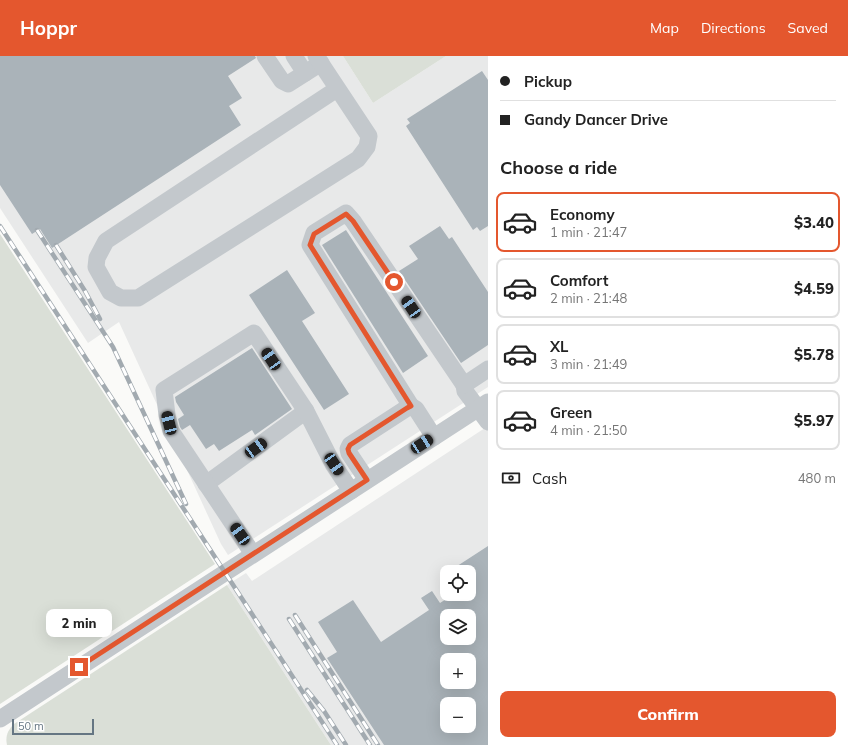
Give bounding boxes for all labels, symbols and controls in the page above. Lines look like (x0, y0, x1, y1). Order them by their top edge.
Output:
text: Hoppr (20, 16, 77, 40)
text: Map (650, 19, 679, 37)
text: Directions (701, 19, 766, 37)
text: Saved (788, 19, 828, 37)
text: Pickup (524, 72, 572, 91)
text: Gandy Dancer Drive (524, 110, 668, 129)
text: Choose a ride (500, 156, 617, 179)
icon: car (502, 204, 538, 240)
text: Economy (550, 205, 615, 224)
text: $3.40 (794, 213, 834, 232)
text: 1 min · 21:47 (550, 224, 627, 240)
icon: car (502, 270, 538, 306)
text: Comfort (550, 271, 608, 290)
route start (385, 273, 403, 291)
text: $4.59 (794, 279, 834, 298)
text: 2 min · 21:48 (550, 290, 627, 306)
car (399, 294, 423, 320)
icon: car (502, 336, 538, 372)
text: XL (550, 337, 568, 356)
text: $5.78 (794, 345, 834, 364)
car (259, 346, 283, 372)
text: 3 min · 21:49 (550, 356, 627, 372)
icon: car (502, 402, 538, 438)
text: Green (550, 403, 592, 422)
car (160, 410, 178, 436)
text: $5.97 (794, 411, 834, 430)
text: 4 min · 21:50 (550, 422, 627, 438)
car (409, 432, 435, 456)
car (243, 436, 269, 460)
car (322, 451, 346, 477)
icon: cash (500, 467, 522, 489)
text: Cash (532, 469, 567, 488)
text: 480 m (798, 470, 836, 486)
car (228, 521, 252, 547)
map controls (440, 565, 476, 733)
button: locate (440, 565, 476, 601)
callout: 2 min (46, 609, 112, 637)
button: layers (440, 609, 476, 645)
text: 2 min (62, 615, 96, 631)
button: + (440, 653, 476, 689)
route end (70, 658, 88, 676)
button: Confirm (500, 691, 836, 737)
button: − (440, 697, 476, 733)
scale bar (12, 717, 94, 736)
text: 50 m (18, 719, 44, 733)

